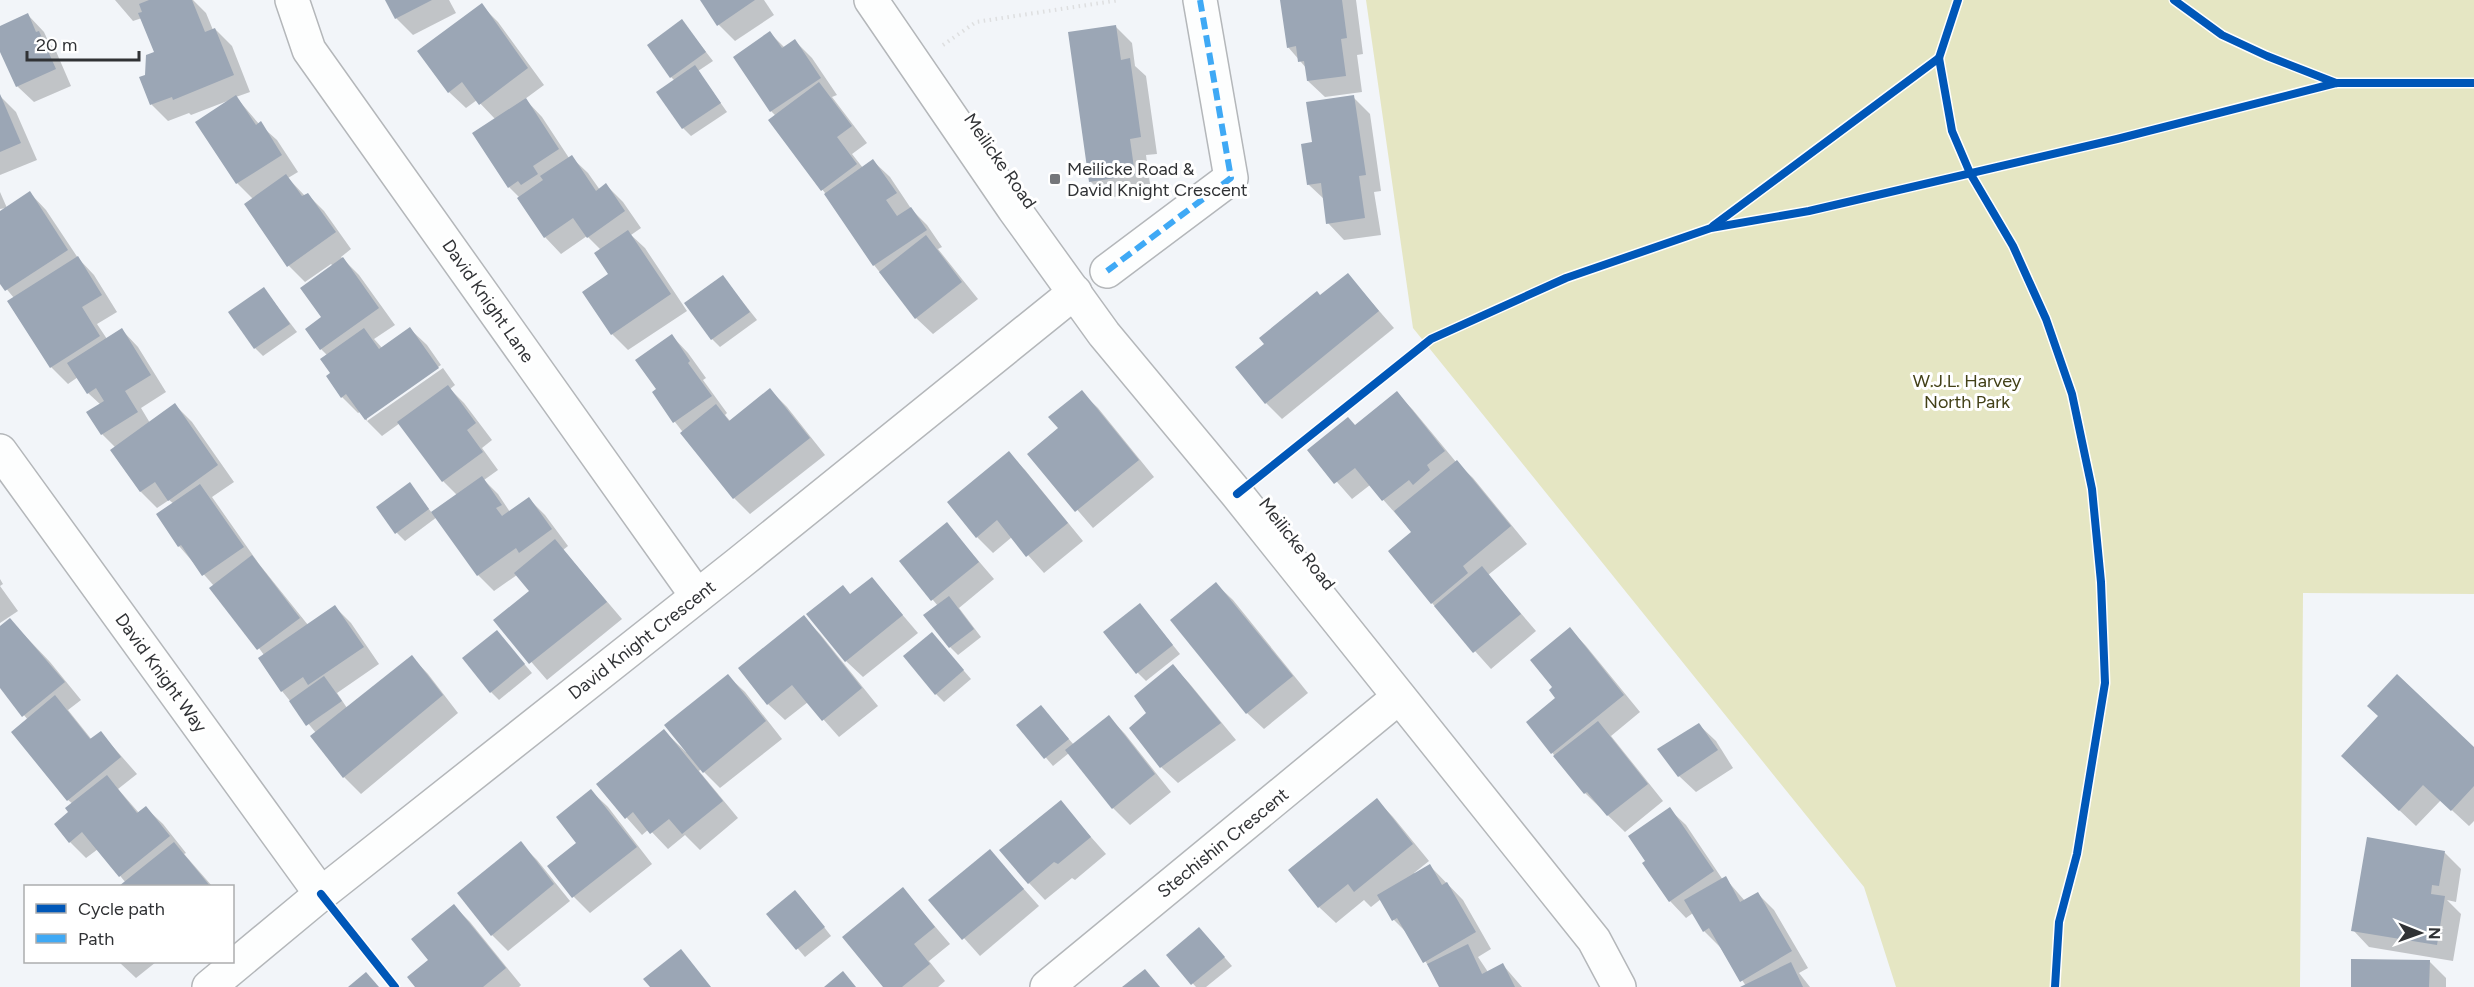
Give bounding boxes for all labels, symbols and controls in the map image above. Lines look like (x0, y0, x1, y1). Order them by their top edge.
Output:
scale bar (27, 24, 140, 62)
text: 20 m (36, 34, 77, 56)
street label: Meilicke Road (959, 109, 1041, 213)
place label: Meilicke Road & David Knight Crescent (1067, 158, 1248, 201)
marker: Meilicke Road & David Knight Crescent (1048, 172, 1062, 186)
street label: David Knight Lane (437, 235, 539, 367)
park label: W.J.L. Harvey North Park (1913, 370, 2022, 413)
street label: Meilicke Road (1254, 493, 1340, 595)
street label: David Knight Crescent (564, 576, 720, 704)
street label: David Knight Way (110, 609, 212, 737)
street label: Stechishin Crescent (1153, 783, 1293, 903)
legend (24, 885, 234, 963)
text: Cycle path (78, 898, 165, 920)
north arrow (2390, 903, 2450, 963)
text: N (2425, 927, 2444, 940)
text: Path (78, 928, 114, 950)

